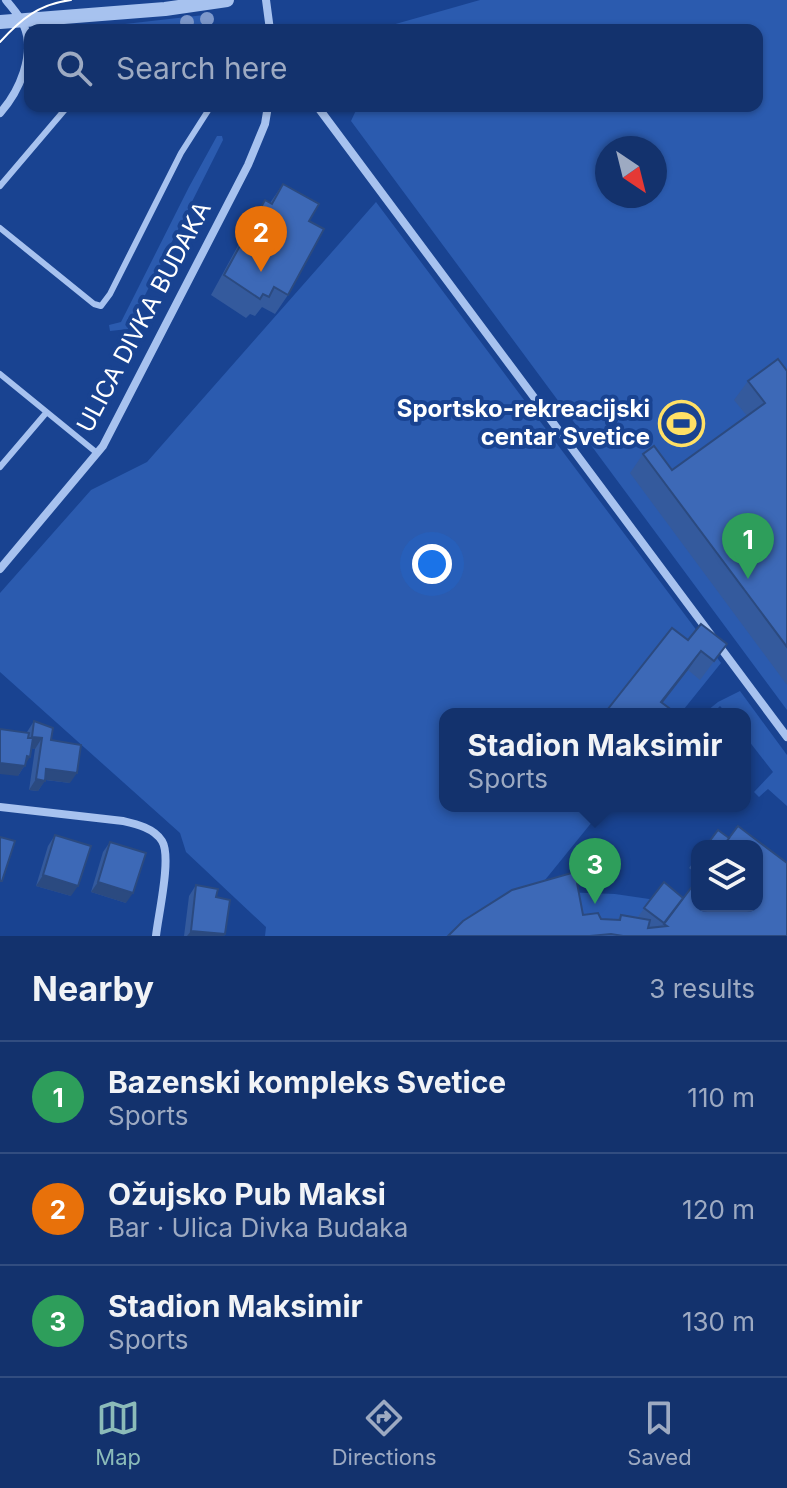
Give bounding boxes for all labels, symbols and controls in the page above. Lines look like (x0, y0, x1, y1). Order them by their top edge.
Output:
search box (24, 24, 763, 112)
icon: search (52, 46, 96, 90)
text: Search here (116, 50, 288, 86)
north arrow (595, 136, 667, 208)
street label: ULICA DIVKA BUDAKA (70, 196, 217, 437)
pin: 2 (235, 206, 287, 272)
place label: Sportsko-rekreacijski centar Svetice (397, 394, 650, 451)
sports icon: Sportsko-rekreacijski centar Svetice (657, 399, 705, 447)
pin: 1 (722, 513, 774, 579)
your location (412, 544, 452, 584)
popup (439, 708, 751, 812)
text: Stadion Maksimir (468, 727, 722, 763)
text: Sports (468, 763, 548, 794)
pin: 3 (569, 838, 621, 904)
map controls (691, 840, 763, 912)
button: layers (691, 840, 763, 912)
text: Nearby (32, 968, 154, 1009)
text: 3 results (649, 973, 755, 1004)
text: Bazenski kompleks Svetice (108, 1064, 506, 1100)
text: 1 (52, 1082, 64, 1113)
text: 110 m (687, 1082, 755, 1113)
text: Sports (108, 1100, 188, 1131)
text: Ožujsko Pub Maksi (108, 1176, 386, 1212)
text: 2 (50, 1194, 66, 1225)
text: 120 m (682, 1194, 755, 1225)
text: Bar · Ulica Divka Budaka (108, 1212, 408, 1243)
text: Stadion Maksimir (108, 1288, 363, 1324)
text: 3 (50, 1306, 66, 1337)
text: 130 m (682, 1306, 755, 1337)
text: Sports (108, 1324, 188, 1355)
tab: Map (95, 1396, 141, 1470)
tab: Directions (332, 1396, 437, 1470)
tab: Saved (627, 1396, 692, 1470)

